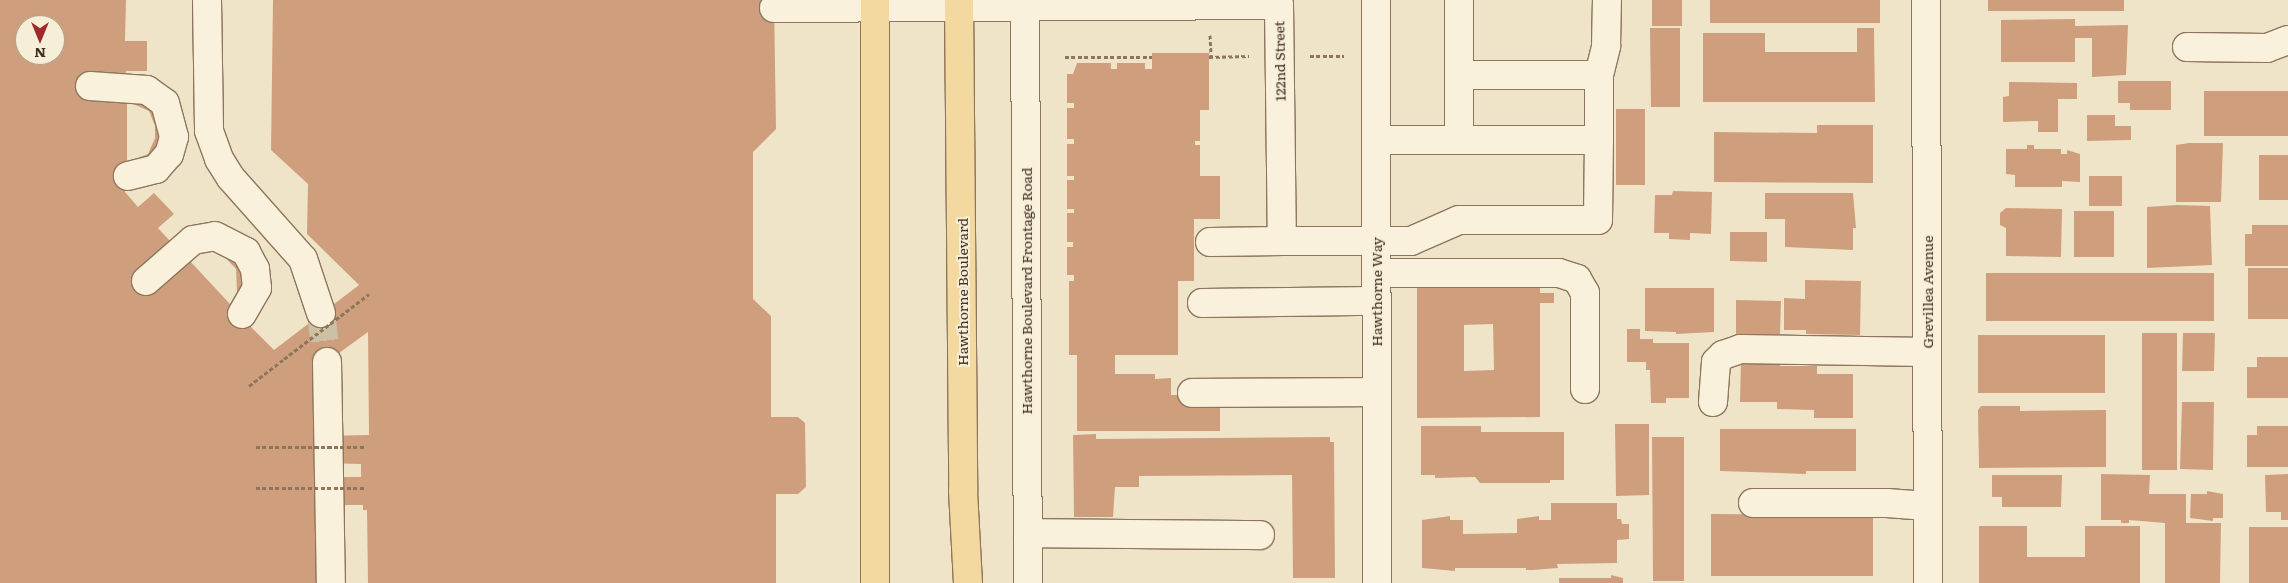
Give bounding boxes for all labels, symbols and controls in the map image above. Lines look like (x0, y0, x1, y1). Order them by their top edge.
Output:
north arrow (15, 15, 65, 65)
street label: 122nd Street (1270, 21, 1288, 101)
text: N (34, 44, 46, 64)
street label: Hawthorne Boulevard Frontage Road (1018, 167, 1034, 415)
street label: Hawthorne Boulevard (954, 218, 970, 366)
street label: Grevillea Avenue (1919, 235, 1935, 349)
street label: Hawthorne Way (1368, 237, 1384, 347)

